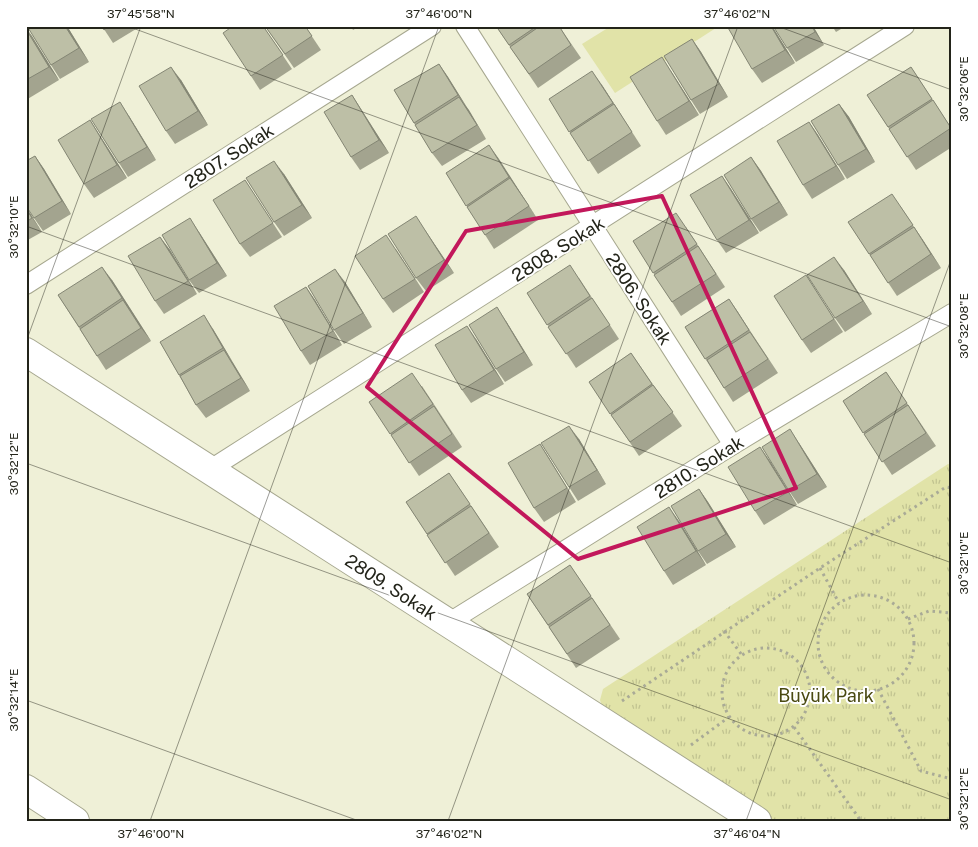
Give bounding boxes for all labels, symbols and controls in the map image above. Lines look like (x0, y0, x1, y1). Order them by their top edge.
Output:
text: 37°45'58"N (107, 7, 175, 21)
text: 37°46'00"N (406, 7, 472, 21)
text: 37°46'02"N (704, 7, 770, 21)
text: 30°32'06"E (957, 56, 971, 122)
street label: 2807. Sokak (180, 119, 278, 193)
text: 30°32'10"E (7, 196, 21, 258)
street label: 2808. Sokak (508, 212, 608, 286)
street label: 2806. Sokak (602, 249, 676, 349)
text: 30°32'08"E (957, 293, 971, 359)
street label: 2810. Sokak (651, 431, 747, 503)
text: 30°32'12"E (7, 433, 21, 495)
text: 30°32'10"E (957, 532, 971, 594)
street label: 2809. Sokak (341, 550, 441, 624)
text: 30°32'14"E (7, 668, 21, 732)
park label: Büyük Park (778, 685, 874, 706)
text: 30°32'12"E (957, 768, 971, 830)
text: 37°46'00"N (118, 827, 184, 841)
text: 37°46'02"N (416, 827, 482, 841)
text: 37°46'04"N (713, 827, 781, 841)

